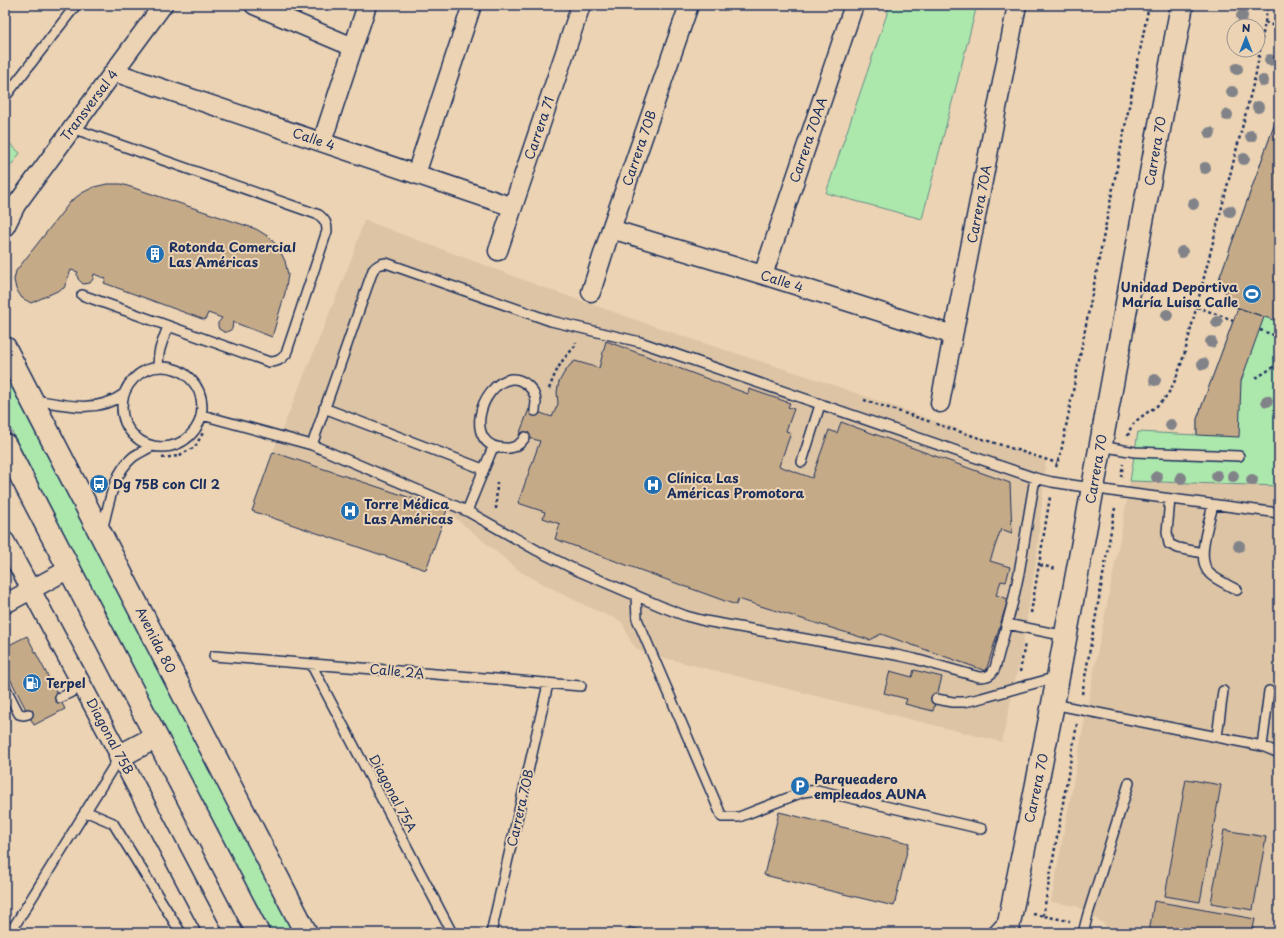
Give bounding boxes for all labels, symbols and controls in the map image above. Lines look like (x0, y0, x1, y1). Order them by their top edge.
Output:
north arrow (1226, 18, 1266, 58)
text: N (1242, 19, 1251, 36)
street label: Transversal 4 (55, 65, 122, 145)
street label: Carrera 71 (519, 94, 558, 162)
street label: Carrera 70AA (784, 95, 831, 185)
street label: Carrera 70B (617, 107, 660, 188)
street label: Carrera 70 (1139, 115, 1170, 187)
street label: Calle 4 (290, 122, 338, 155)
street label: Carrera 70A (962, 163, 995, 245)
place label: Rotonda Comercial Las Américas (169, 237, 296, 271)
building icon: Rotonda Comercial Las Américas (144, 243, 166, 265)
street label: Calle 4 (758, 265, 806, 296)
place label: Unidad Deportiva María Luisa Calle (1121, 277, 1238, 311)
sports icon: Unidad Deportiva María Luisa Calle (1241, 283, 1263, 305)
street label: Carrera 70 (1080, 433, 1111, 505)
place label: Clínica Las Américas Promotora (666, 468, 805, 502)
bus stop icon: Dg 75B con Cll 2 (88, 473, 110, 495)
place label: Dg 75B con Cll 2 (113, 474, 220, 493)
hospital icon: Clínica Las Américas Promotora (642, 474, 664, 496)
place label: Torre Médica Las Américas (364, 494, 453, 528)
hospital icon: Torre Médica Las Américas (339, 500, 361, 522)
street label: Avenida 80 (132, 603, 181, 676)
street label: Calle 2A (369, 659, 425, 682)
fuel station icon: Terpel (21, 672, 43, 694)
place label: Terpel (46, 673, 86, 692)
street label: Diagonal 75B (82, 694, 139, 778)
street label: Diagonal 75A (365, 750, 422, 835)
street label: Carrera 70 (1019, 752, 1052, 824)
street label: Carrera 70B (501, 767, 538, 848)
place label: Parqueadero empleados AUNA (814, 769, 927, 803)
parking icon: Parqueadero empleados AUNA (789, 775, 811, 797)

